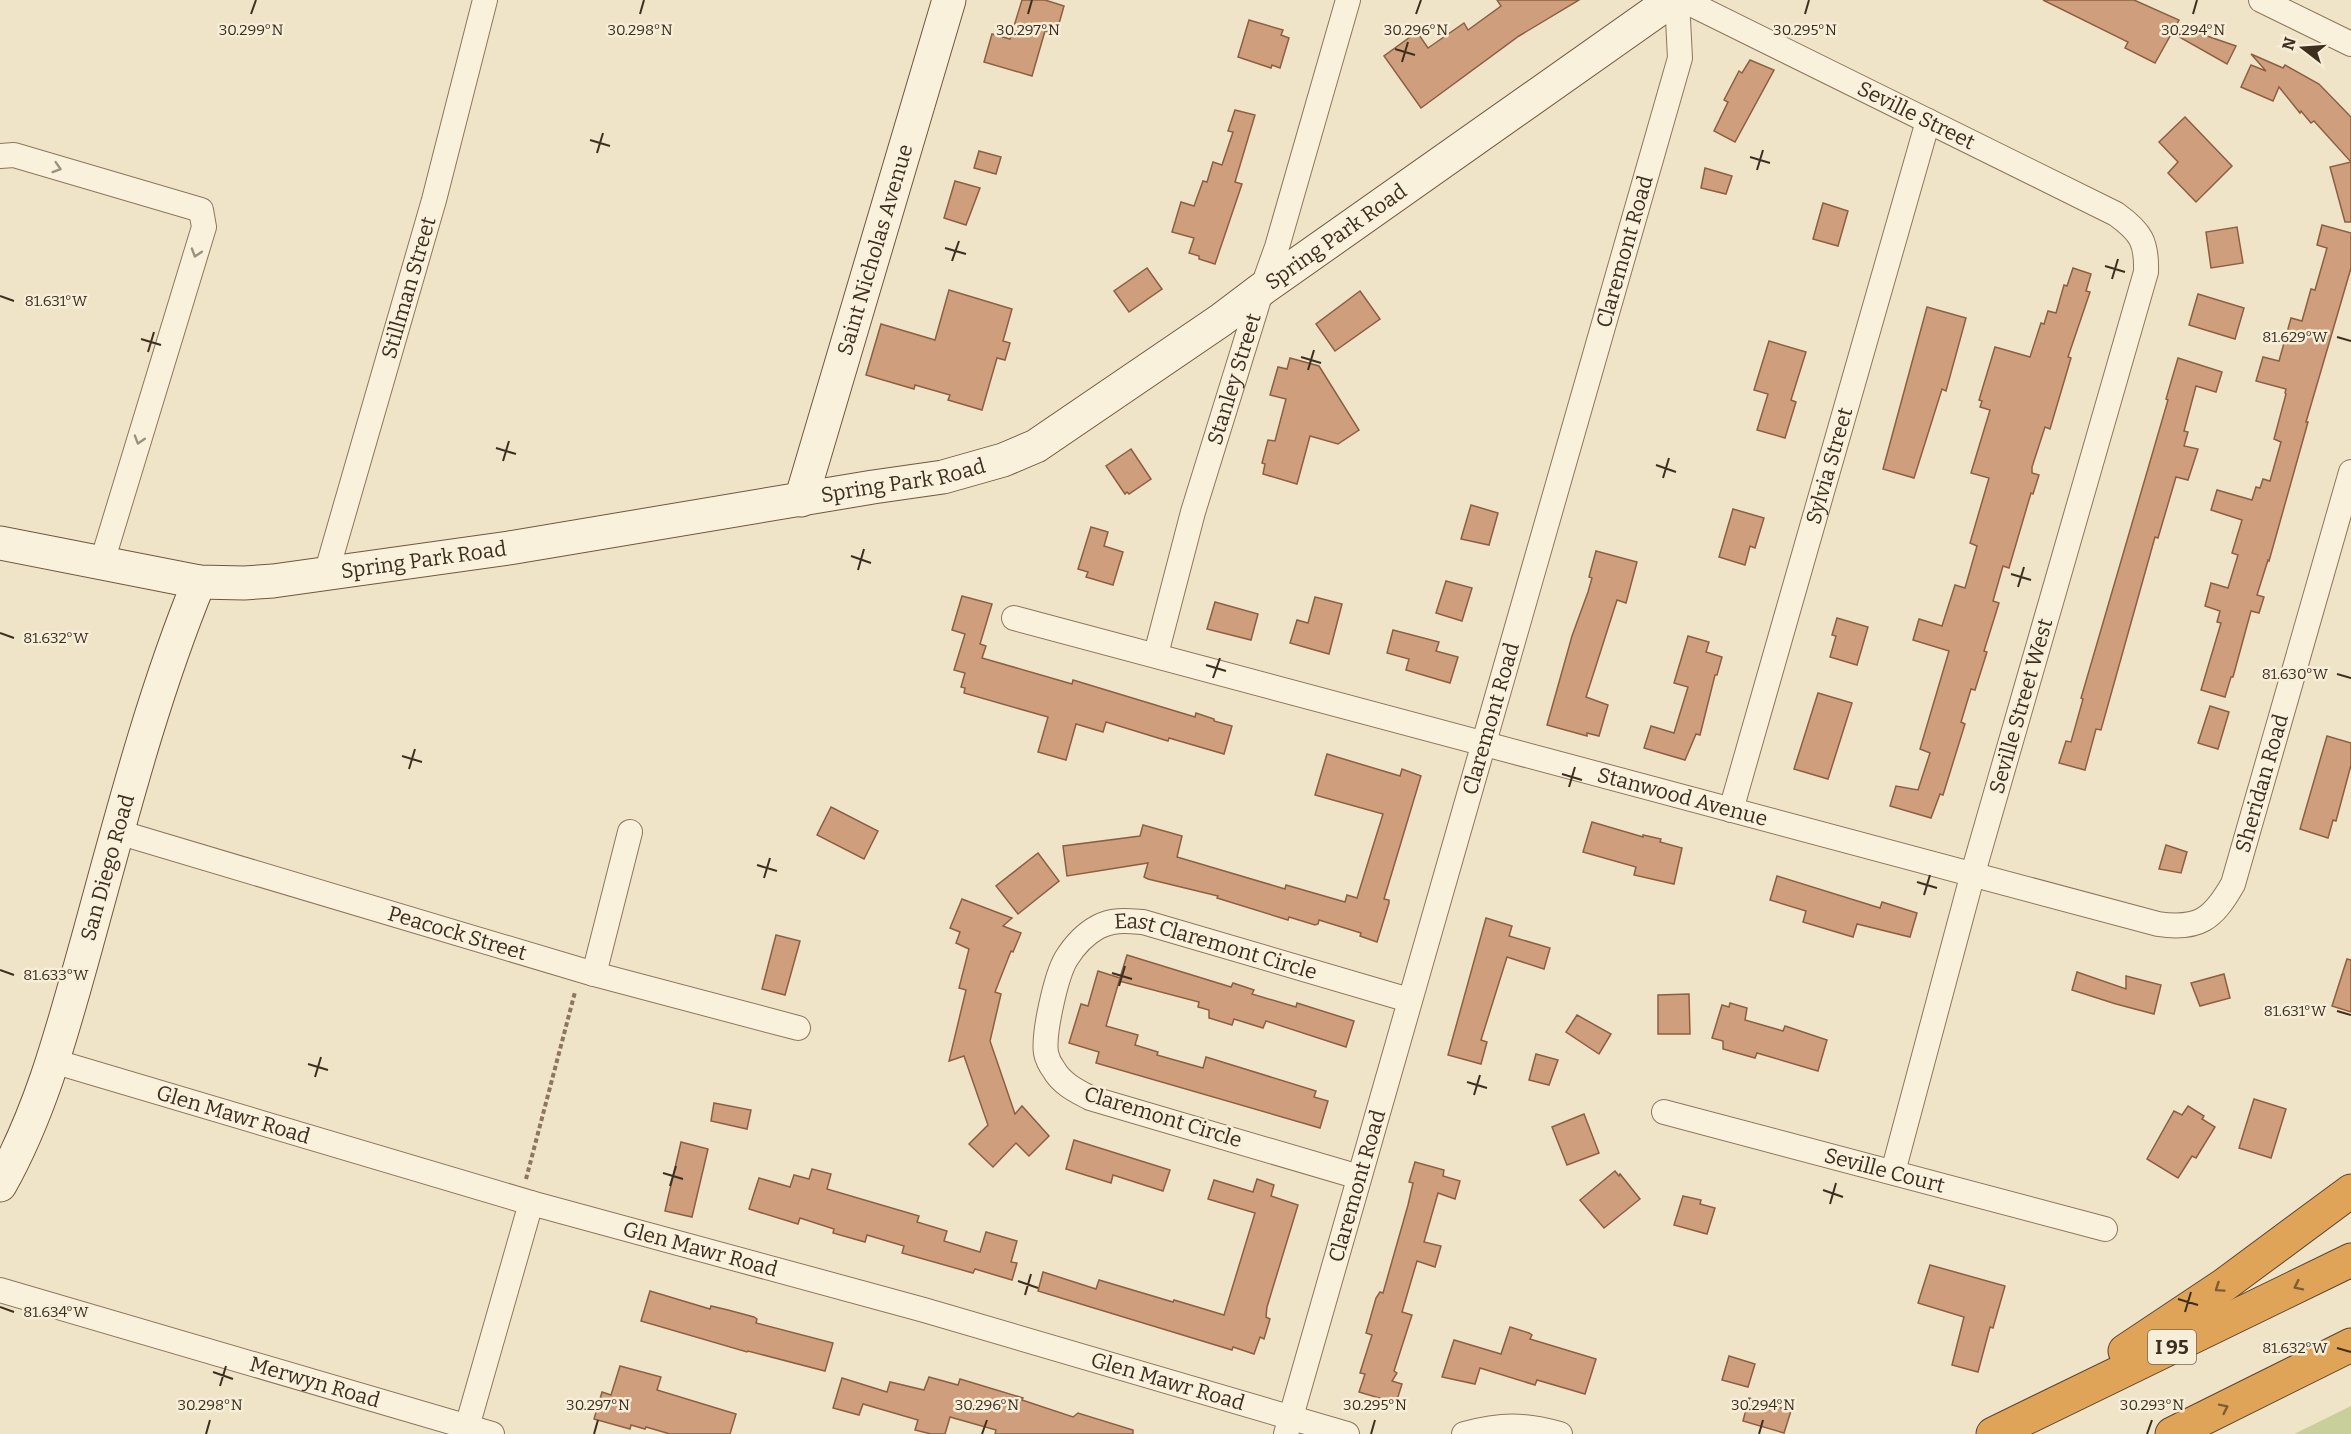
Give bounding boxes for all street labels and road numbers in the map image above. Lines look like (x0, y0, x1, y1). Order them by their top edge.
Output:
street label: Seville Street (1853, 75, 1979, 155)
street label: Saint Nicholas Avenue (832, 141, 919, 358)
street label: Claremont Road (1590, 172, 1659, 331)
street label: Spring Park Road (1260, 178, 1412, 296)
street label: Stillman Street (376, 213, 442, 362)
street label: Stanley Street (1202, 310, 1267, 448)
street label: Sylvia Street (1800, 404, 1859, 527)
street label: Spring Park Road (819, 453, 988, 509)
street label: Spring Park Road (339, 535, 508, 584)
street label: Seville Street West (1984, 615, 2059, 797)
street label: Claremont Road (1457, 640, 1525, 798)
street label: Sheridan Road (2230, 711, 2294, 856)
street label: Stanwood Avenue (1595, 762, 1770, 832)
street label: San Diego Road (75, 791, 140, 944)
street label: Peacock Street (385, 900, 530, 966)
street label: East Claremont Circle (1113, 908, 1320, 985)
street label: Glen Mawr Road (153, 1079, 313, 1150)
street label: Claremont Circle (1081, 1081, 1245, 1153)
street label: Claremont Road (1323, 1107, 1391, 1265)
street label: Seville Court (1821, 1142, 1948, 1199)
street label: Glen Mawr Road (620, 1216, 780, 1283)
road number: I 95 (2148, 1330, 2196, 1364)
street label: Glen Mawr Road (1088, 1347, 1248, 1416)
street label: Merwyn Road (247, 1351, 383, 1413)

